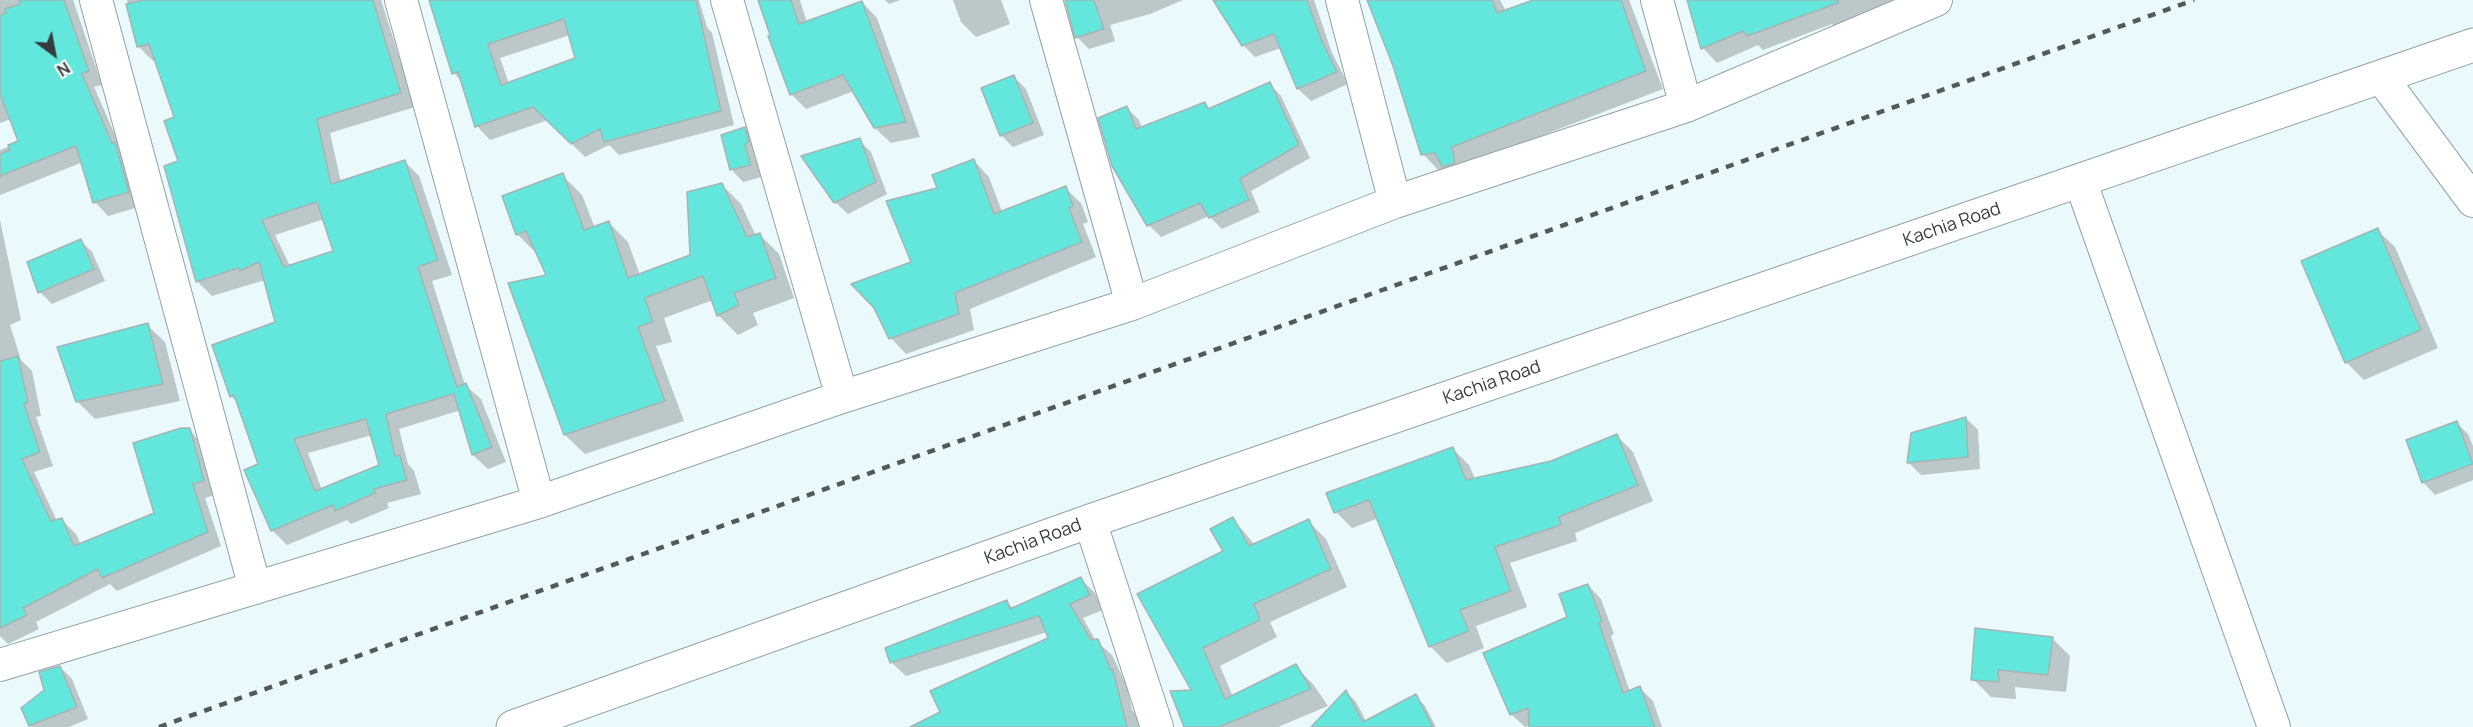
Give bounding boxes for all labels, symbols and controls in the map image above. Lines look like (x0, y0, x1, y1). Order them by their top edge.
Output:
north arrow (24, 24, 84, 84)
text: N (53, 57, 74, 82)
street label: Kachia Road (1900, 198, 2004, 252)
street label: Kachia Road (1440, 356, 1544, 410)
street label: Kachia Road (981, 514, 1085, 570)

